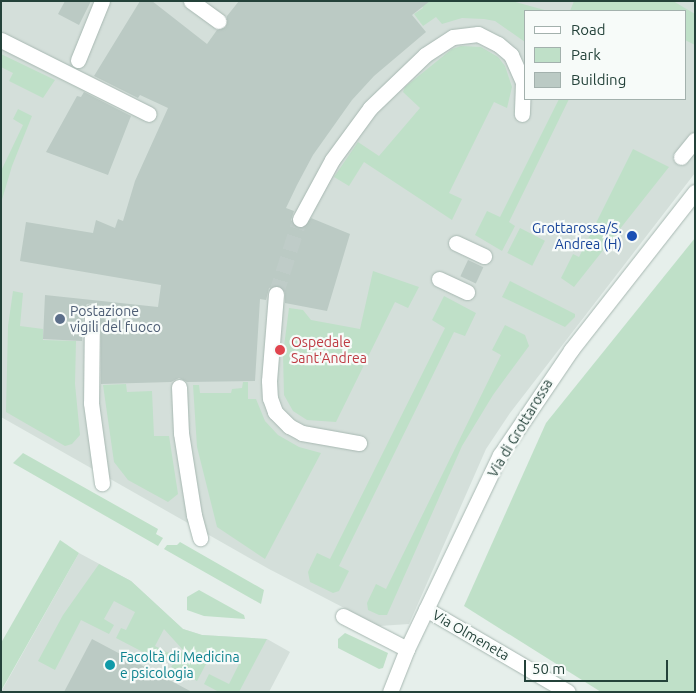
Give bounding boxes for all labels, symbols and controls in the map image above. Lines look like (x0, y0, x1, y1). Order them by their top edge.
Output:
legend (524, 10, 686, 100)
text: Road (571, 21, 606, 38)
text: Park (571, 46, 601, 63)
text: Building (571, 71, 626, 88)
place label: Grottarossa/S. Andrea (H) (532, 220, 622, 252)
marker: Grottarossa/S. Andrea (H) (626, 230, 638, 242)
place label: Postazione vigili del fuoco (70, 303, 161, 336)
marker: Postazione vigili del fuoco (54, 313, 66, 325)
place label: Ospedale Sant'Andrea (291, 334, 367, 367)
marker: Ospedale Sant'Andrea (273, 343, 287, 357)
street label: Via di Grottarossa (484, 376, 556, 480)
street label: Via Olmeneta (430, 606, 512, 664)
place label: Facoltà di Medicina e psicologia (120, 649, 240, 682)
scale bar (526, 650, 670, 682)
marker: Facoltà di Medicina e psicologia (104, 659, 116, 671)
text: 50 m (532, 660, 565, 677)

